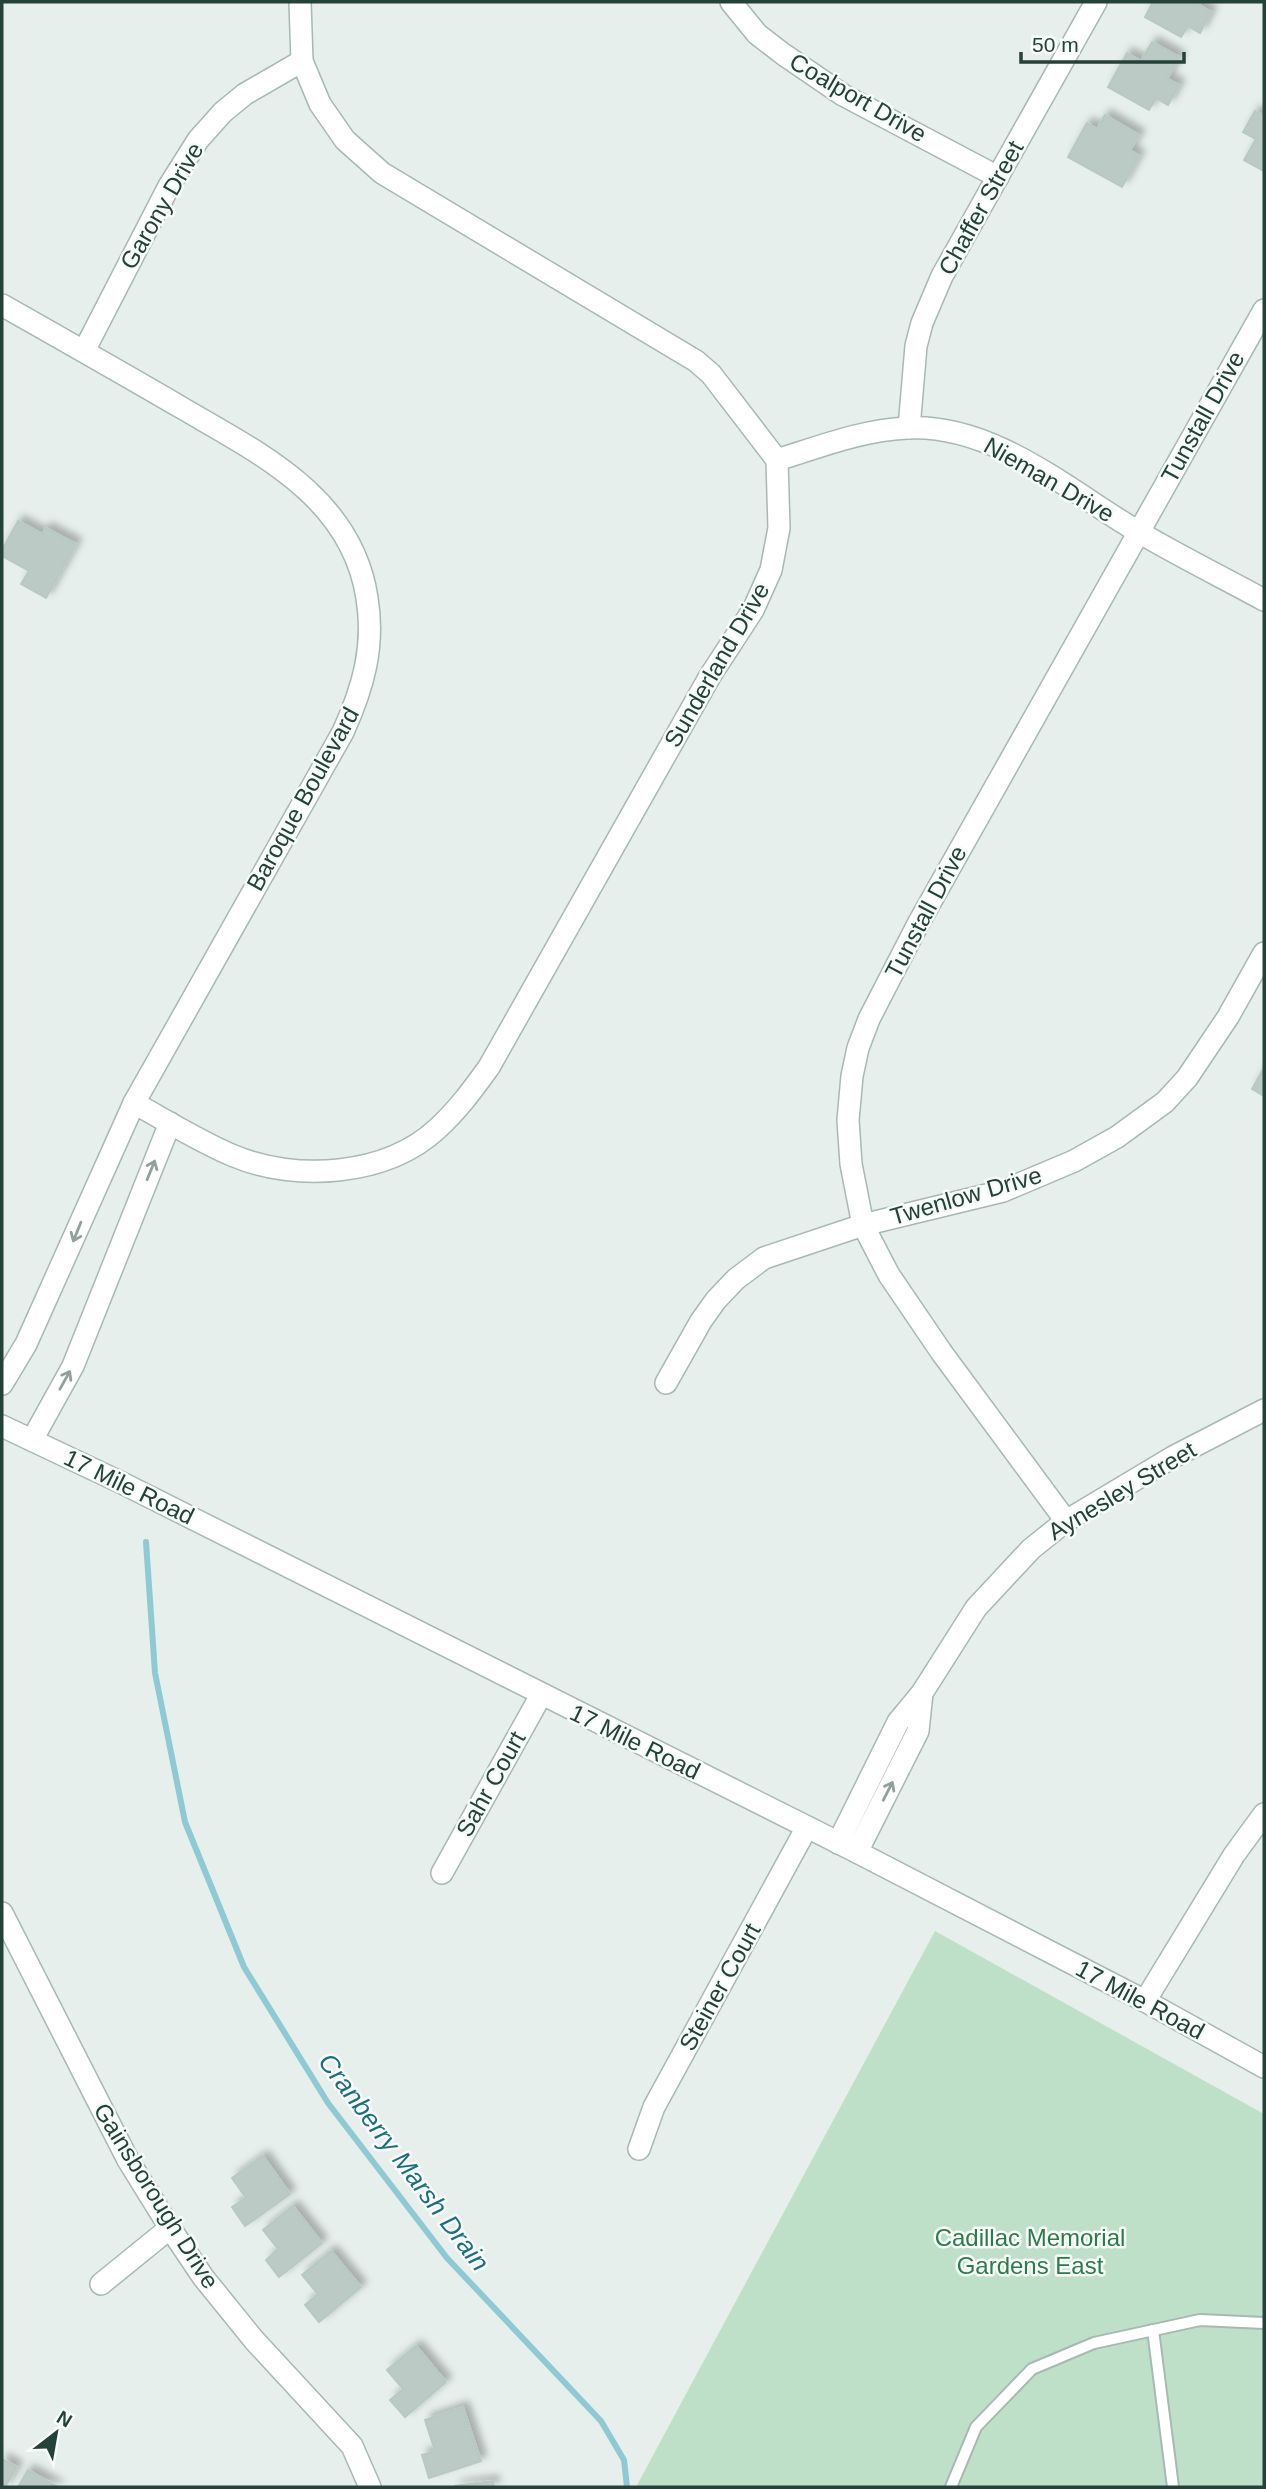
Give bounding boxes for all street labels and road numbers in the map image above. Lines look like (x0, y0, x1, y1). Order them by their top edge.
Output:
street label: Coalport Drive (785, 48, 931, 148)
street label: Chaffer Street (933, 136, 1029, 279)
street label: Garony Drive (115, 138, 209, 274)
street label: Tunstall Drive (1155, 346, 1250, 487)
street label: Nieman Drive (980, 432, 1119, 528)
street label: Sunderland Drive (659, 578, 775, 752)
street label: Baroque Boulevard (241, 702, 364, 895)
street label: Tunstall Drive (879, 841, 972, 982)
street label: Twenlow Drive (887, 1161, 1045, 1230)
street label: Aynesley Street (1043, 1436, 1201, 1545)
street label: 17 Mile Road (60, 1443, 199, 1530)
street label: 17 Mile Road (566, 1698, 705, 1785)
street label: Sahr Court (451, 1726, 531, 1841)
street label: Steiner Court (673, 1918, 766, 2055)
street label: 17 Mile Road (1071, 1954, 1209, 2045)
street label: Gainsborough Drive (88, 2098, 224, 2293)

